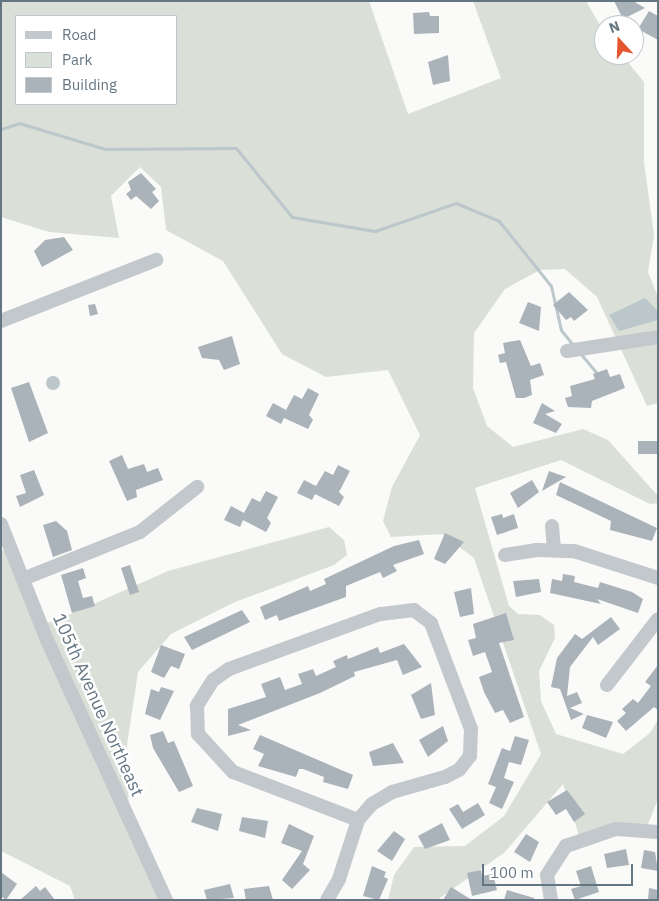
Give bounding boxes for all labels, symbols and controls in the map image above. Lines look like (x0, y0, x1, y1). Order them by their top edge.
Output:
legend (15, 15, 178, 105)
north arrow (594, 15, 644, 65)
text: N (606, 17, 622, 37)
text: Road (62, 25, 97, 44)
text: Park (62, 50, 92, 69)
text: Building (62, 75, 117, 94)
street label: 105th Avenue Northeast (48, 610, 148, 800)
scale bar (484, 854, 635, 886)
text: 100 m (490, 863, 534, 882)

